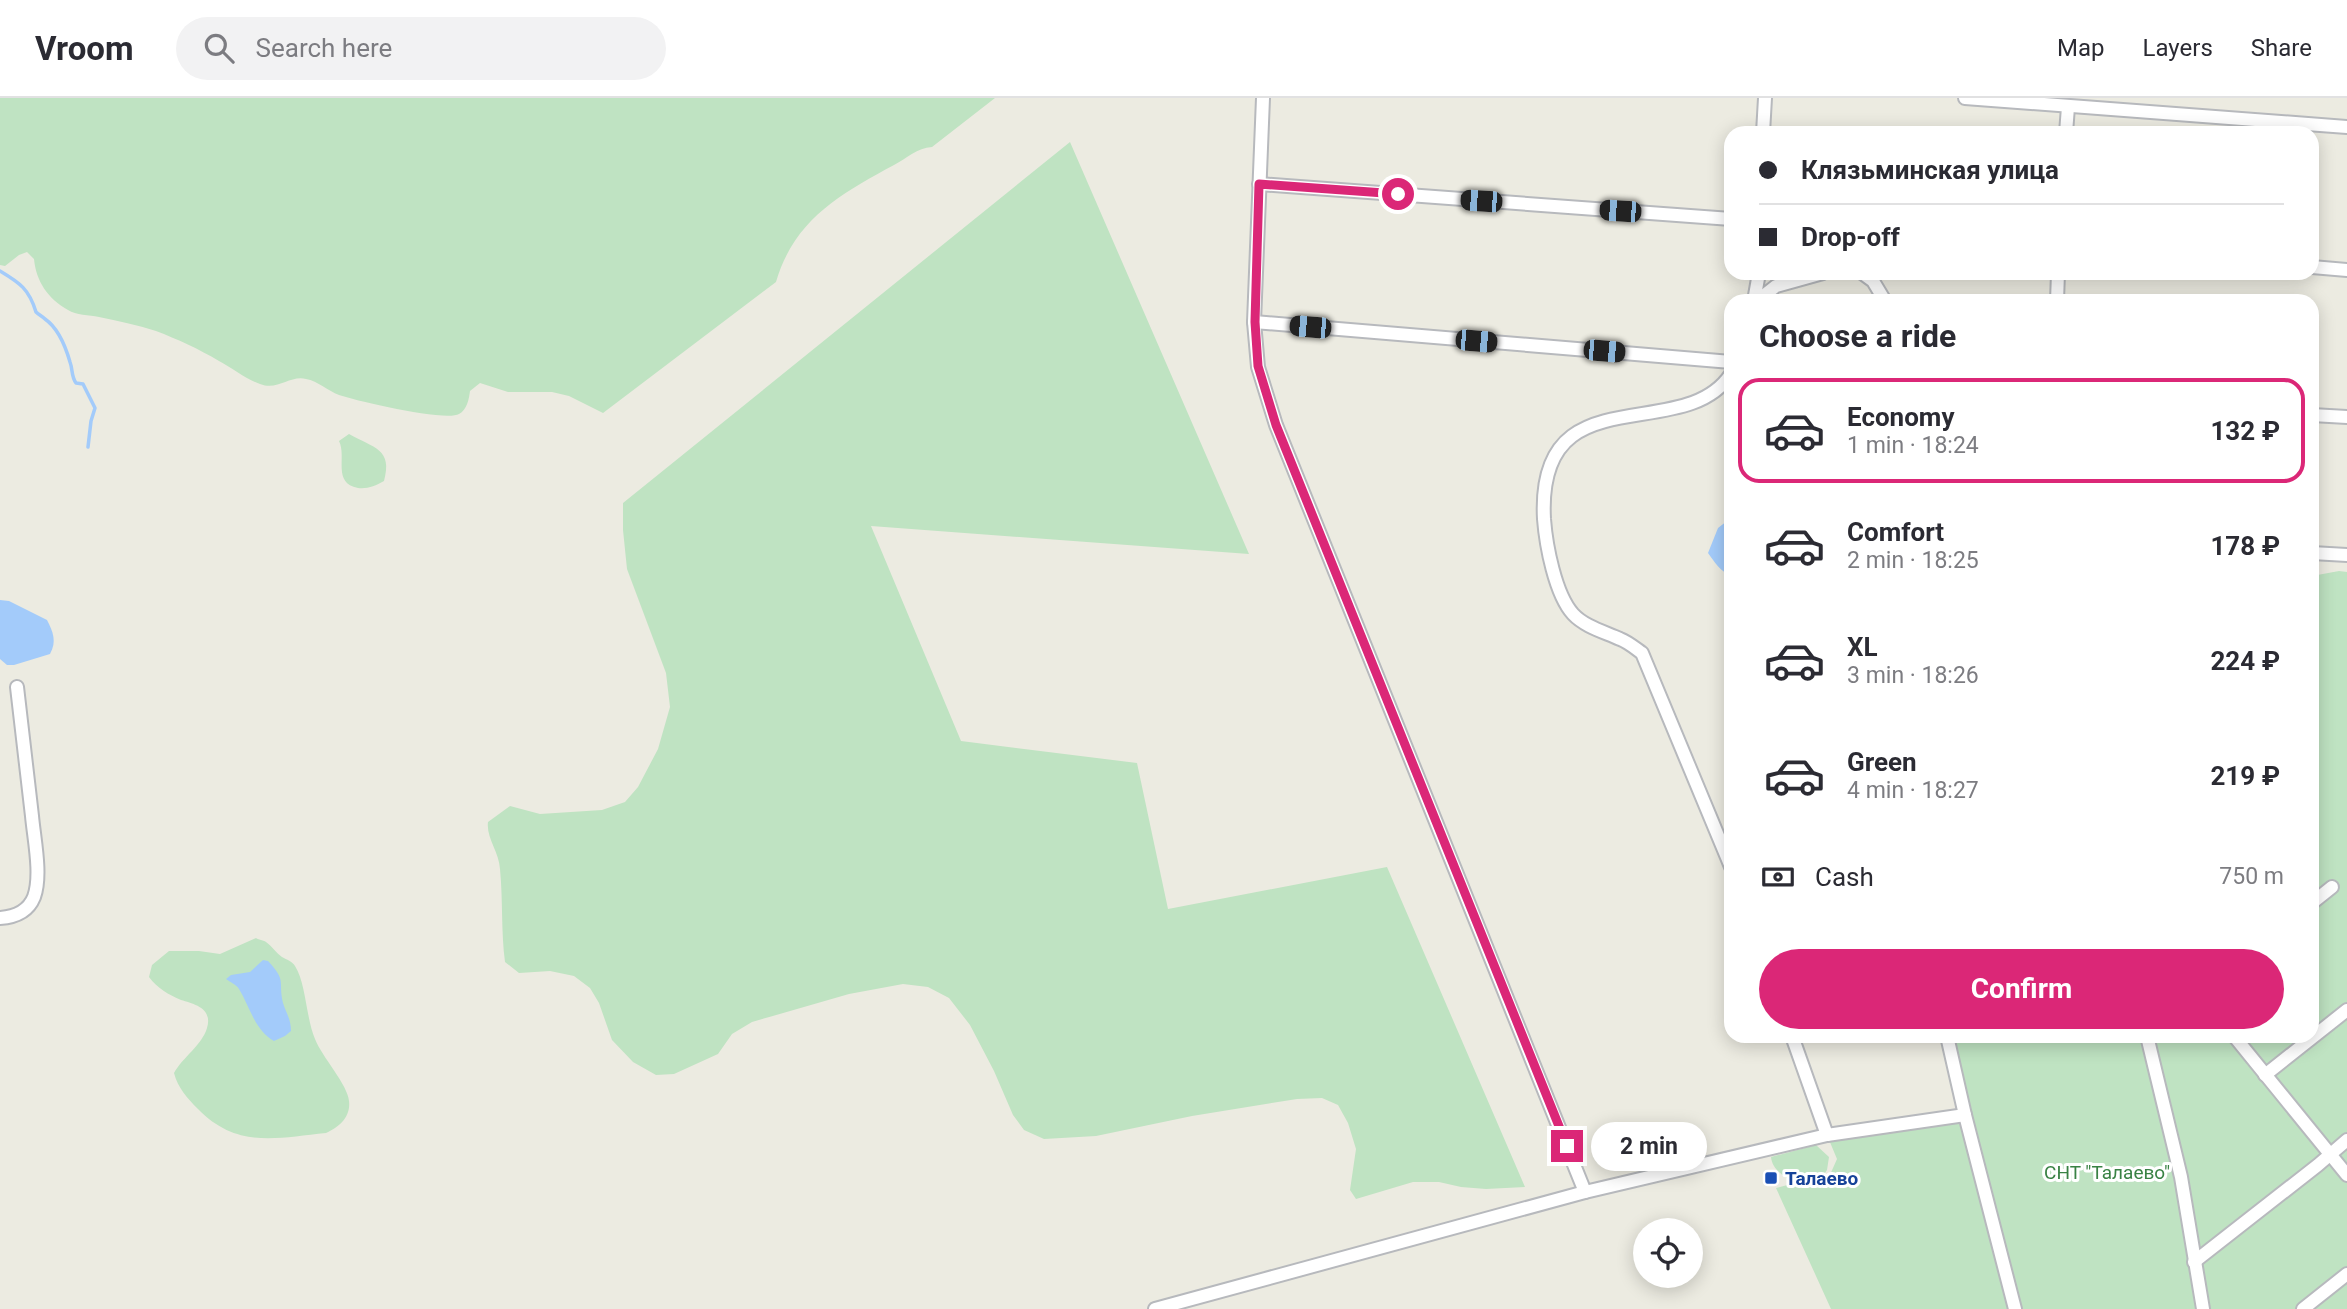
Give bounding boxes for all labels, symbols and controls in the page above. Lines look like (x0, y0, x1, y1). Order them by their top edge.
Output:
search box (176, 17, 666, 80)
text: Vroom (35, 29, 134, 68)
icon: search (200, 29, 238, 67)
text: Search here (256, 33, 392, 63)
text: Map (2057, 34, 2105, 62)
text: Layers (2143, 34, 2213, 62)
text: Share (2251, 34, 2312, 62)
text: Клязьминская улица (1801, 155, 2059, 185)
route start (1382, 178, 1414, 210)
car (1460, 189, 1503, 213)
car (1599, 199, 1642, 223)
text: Drop-off (1801, 222, 1900, 252)
car (1289, 315, 1332, 339)
text: Choose a ride (1759, 317, 1956, 355)
car (1455, 329, 1498, 353)
car (1583, 339, 1626, 363)
icon: car (1763, 399, 1826, 462)
text: Economy (1847, 402, 1954, 432)
text: 132 ₽ (2210, 416, 2280, 446)
text: 1 min · 18:24 (1847, 432, 1979, 459)
icon: car (1763, 514, 1826, 577)
text: Comfort (1847, 517, 1944, 547)
text: 178 ₽ (2210, 531, 2280, 561)
text: 2 min · 18:25 (1847, 547, 1979, 574)
icon: car (1763, 629, 1826, 692)
text: XL (1847, 632, 1878, 662)
text: 224 ₽ (2210, 646, 2280, 676)
text: 3 min · 18:26 (1847, 662, 1979, 689)
icon: car (1763, 744, 1826, 807)
text: Green (1847, 747, 1917, 777)
text: 219 ₽ (2210, 761, 2280, 791)
text: 4 min · 18:27 (1847, 777, 1979, 804)
icon: cash (1759, 858, 1797, 896)
text: Cash (1815, 862, 1874, 892)
text: 750 m (2219, 863, 2284, 890)
button: Confirm (1759, 949, 2284, 1029)
callout: 2 min (1592, 1122, 1707, 1170)
route end (1551, 1130, 1583, 1162)
text: 2 min (1620, 1133, 1678, 1160)
park label: СНТ "Талаево" (2044, 1161, 2170, 1184)
place label: Талаево (1785, 1167, 1858, 1190)
marker: Талаево (1763, 1170, 1779, 1186)
map controls (1633, 1218, 1703, 1288)
button: locate (1633, 1218, 1703, 1288)

